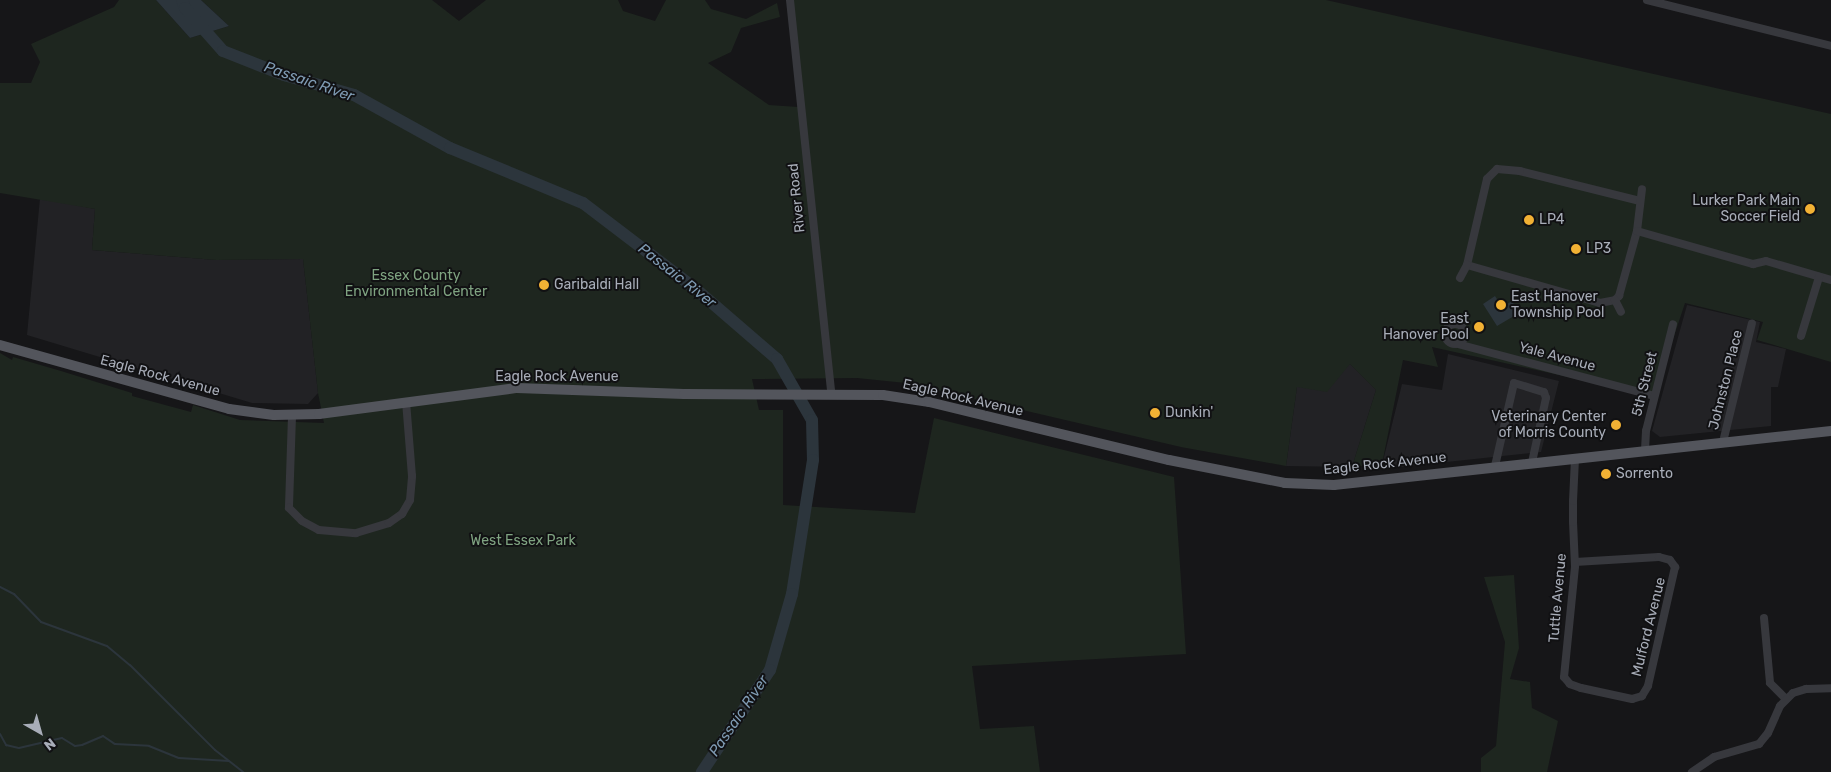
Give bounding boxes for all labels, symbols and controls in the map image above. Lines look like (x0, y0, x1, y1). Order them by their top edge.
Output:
water label: Passaic River (262, 58, 356, 106)
street label: River Road (785, 162, 809, 234)
place label: Lurker Park Main Soccer Field (1692, 193, 1800, 226)
marker: Lurker Park Main Soccer Field (1804, 203, 1816, 215)
place label: LP4 (1539, 212, 1564, 228)
marker: LP4 (1523, 214, 1535, 226)
water label: Passaic River (635, 240, 719, 312)
place label: LP3 (1586, 241, 1611, 257)
marker: LP3 (1570, 243, 1582, 255)
park label: Essex County Environmental Center (345, 268, 487, 300)
place label: Garibaldi Hall (554, 277, 639, 293)
marker: Garibaldi Hall (538, 279, 550, 291)
place label: East Hanover Township Pool (1511, 289, 1605, 322)
marker: East Hanover Township Pool (1495, 299, 1507, 311)
place label: East Hanover Pool (1383, 311, 1469, 344)
marker: East Hanover Pool (1473, 321, 1485, 333)
street label: Johnston Place (1705, 328, 1747, 432)
street label: Yale Avenue (1517, 339, 1597, 375)
street label: 5th Street (1629, 350, 1661, 418)
street label: Eagle Rock Avenue (98, 352, 222, 400)
street label: Eagle Rock Avenue (495, 369, 619, 385)
street label: Eagle Rock Avenue (901, 376, 1025, 420)
place label: Dunkin' (1165, 405, 1213, 421)
marker: Dunkin' (1149, 407, 1161, 419)
place label: Veterinary Center of Morris County (1491, 409, 1606, 442)
marker: Veterinary Center of Morris County (1610, 419, 1622, 431)
street label: Eagle Rock Avenue (1323, 449, 1447, 479)
place label: Sorrento (1616, 466, 1673, 482)
marker: Sorrento (1600, 468, 1612, 480)
park label: West Essex Park (470, 533, 576, 549)
street label: Tuttle Avenue (1546, 552, 1570, 644)
street label: Mulford Avenue (1628, 575, 1670, 679)
water label: Passaic River (705, 672, 773, 760)
north arrow (15, 707, 65, 757)
text: N (40, 734, 59, 754)

